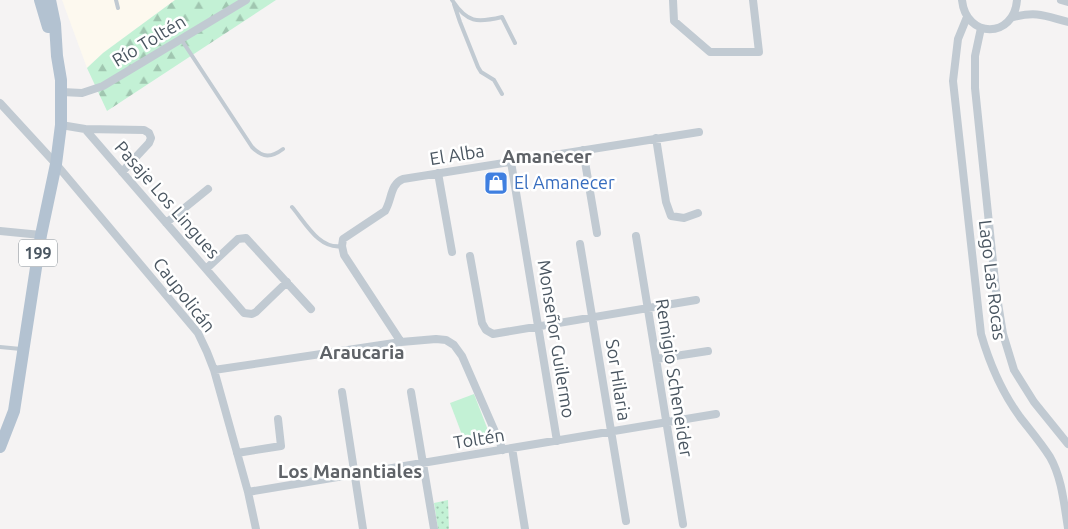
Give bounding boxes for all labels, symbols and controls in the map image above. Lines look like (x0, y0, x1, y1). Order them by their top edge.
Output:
street label: Río Toltén (108, 10, 189, 70)
street label: Pasaje Los Lingues (111, 136, 224, 262)
street label: El Alba (428, 140, 486, 168)
district label: Amanecer (502, 145, 592, 167)
shop icon: El Amanecer (483, 170, 509, 196)
place label: El Amanecer (514, 172, 615, 192)
street label: Lago Las Rocas (976, 219, 1010, 341)
road number: 199 (19, 240, 57, 266)
street label: Caupolicán (150, 253, 220, 335)
street label: Monseñor Guilermo (535, 258, 579, 419)
street label: Remigio Scheneider (653, 297, 697, 459)
street label: Sor Hilaria (603, 338, 635, 422)
district label: Araucaria (319, 341, 405, 363)
street label: Toltén (452, 424, 506, 452)
district label: Los Manantiales (278, 460, 422, 482)

